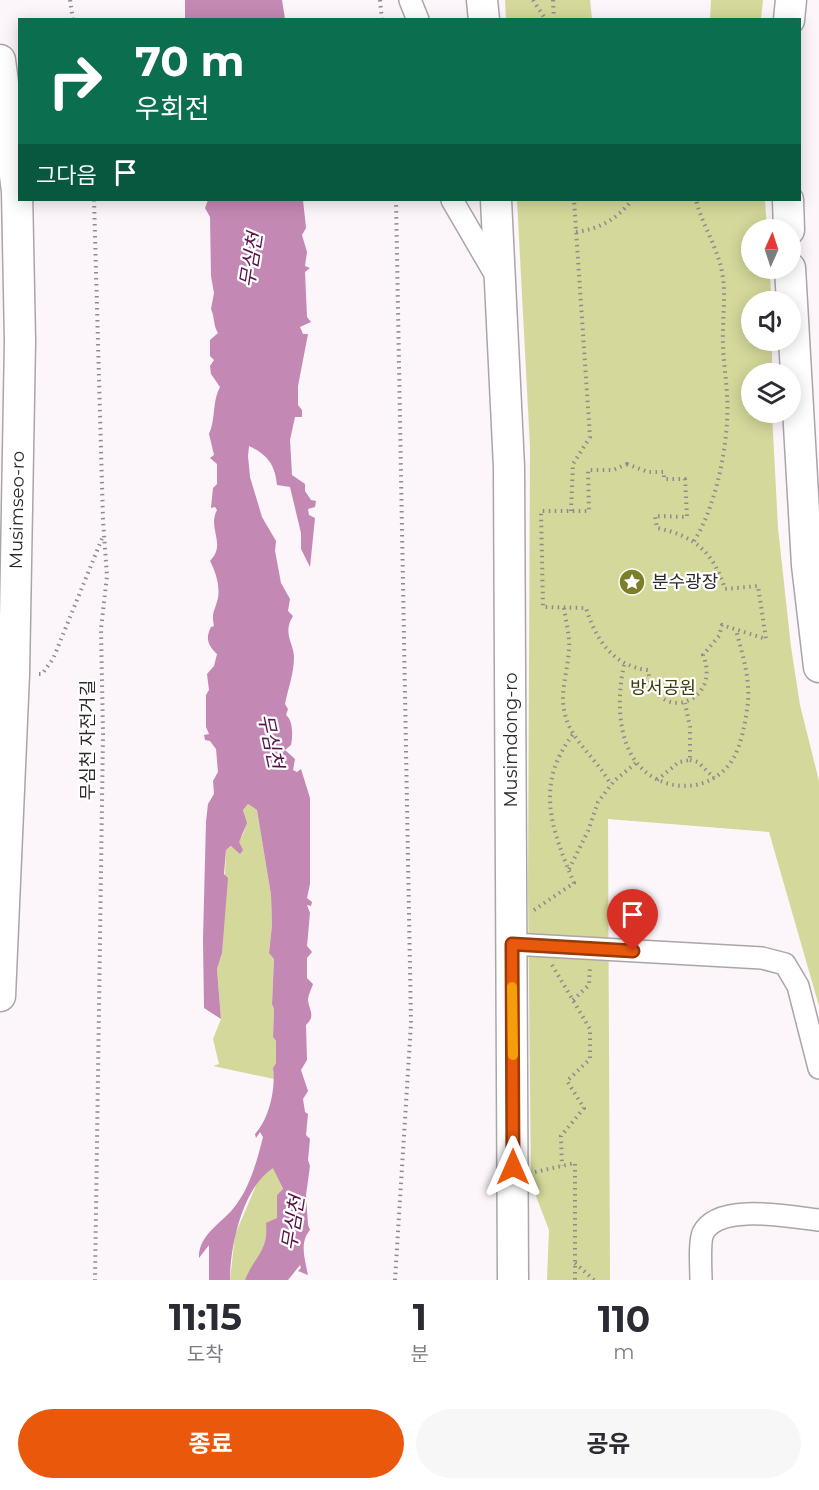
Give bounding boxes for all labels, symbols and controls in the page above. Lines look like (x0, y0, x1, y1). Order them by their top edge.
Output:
text: 70 m (135, 35, 245, 87)
icon: right (36, 42, 114, 120)
text: 우회전 (135, 92, 210, 125)
icon: arrive (109, 156, 142, 189)
text: 그다음 (36, 162, 97, 189)
north arrow (741, 219, 801, 279)
map controls (741, 219, 801, 423)
water label: 무심천 (235, 228, 268, 289)
button: sound (741, 291, 801, 351)
button: layers (741, 363, 801, 423)
street label: Musimseo-ro (5, 451, 29, 569)
place icon: 분수광장 (617, 567, 647, 597)
place label: 분수광장 (652, 571, 718, 593)
street label: Musimdong-ro (500, 672, 522, 808)
park label: 방서공원 (630, 677, 696, 699)
street label: 무심천 자전거길 (77, 680, 99, 800)
water label: 무심천 (254, 712, 289, 773)
pin (607, 889, 658, 951)
icon: arrive (616, 898, 649, 931)
position arrow (481, 1135, 545, 1199)
water label: 무심천 (277, 1191, 310, 1252)
text: 11:15 (169, 1295, 242, 1339)
text: 1 (413, 1295, 427, 1339)
text: 110 (598, 1297, 650, 1341)
text: m (613, 1340, 635, 1364)
text: 도착 (187, 1342, 224, 1366)
text: 분 (411, 1342, 429, 1366)
button: 종료 (18, 1409, 404, 1478)
button: 공유 (416, 1409, 801, 1478)

